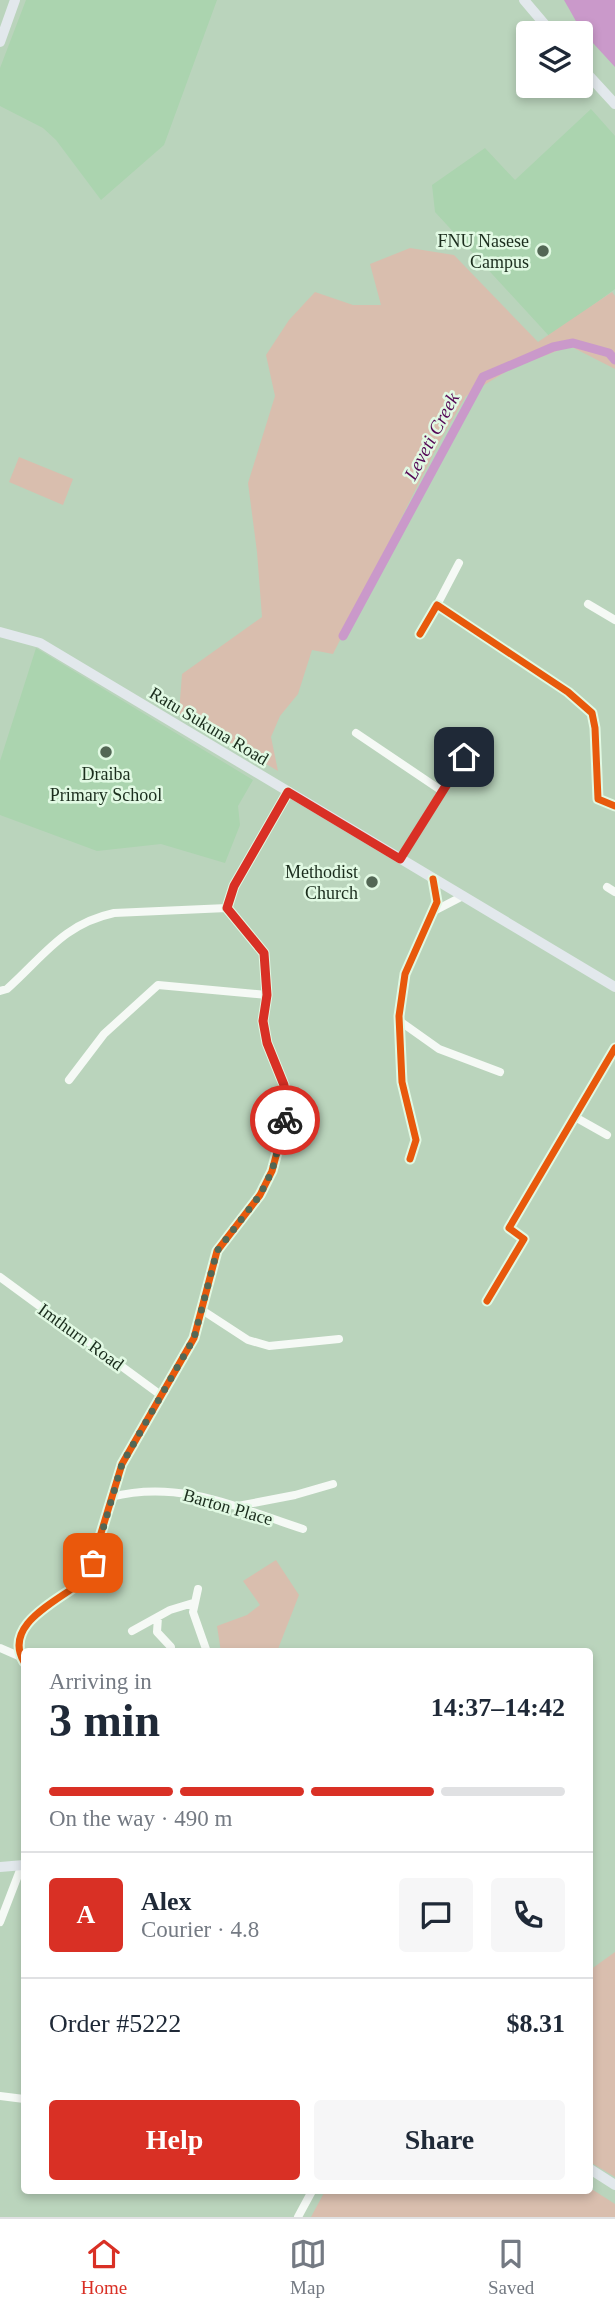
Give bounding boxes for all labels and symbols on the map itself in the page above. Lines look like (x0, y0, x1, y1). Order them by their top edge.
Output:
place label: FNU Nasese Campus (438, 231, 529, 272)
marker: FNU Nasese Campus (535, 243, 551, 259)
water label: Leveti Creek (399, 389, 463, 484)
street label: Ratu Sukuna Road (146, 683, 272, 769)
pin (434, 727, 494, 787)
marker: Draiba Primary School (98, 744, 114, 760)
place label: Draiba Primary School (50, 764, 162, 805)
place label: Methodist Church (285, 862, 358, 903)
marker: Methodist Church (364, 874, 380, 890)
courier (250, 1085, 320, 1155)
street label: Imthurn Road (34, 1299, 128, 1375)
street label: Barton Place (181, 1485, 275, 1529)
pin (63, 1533, 123, 1593)

